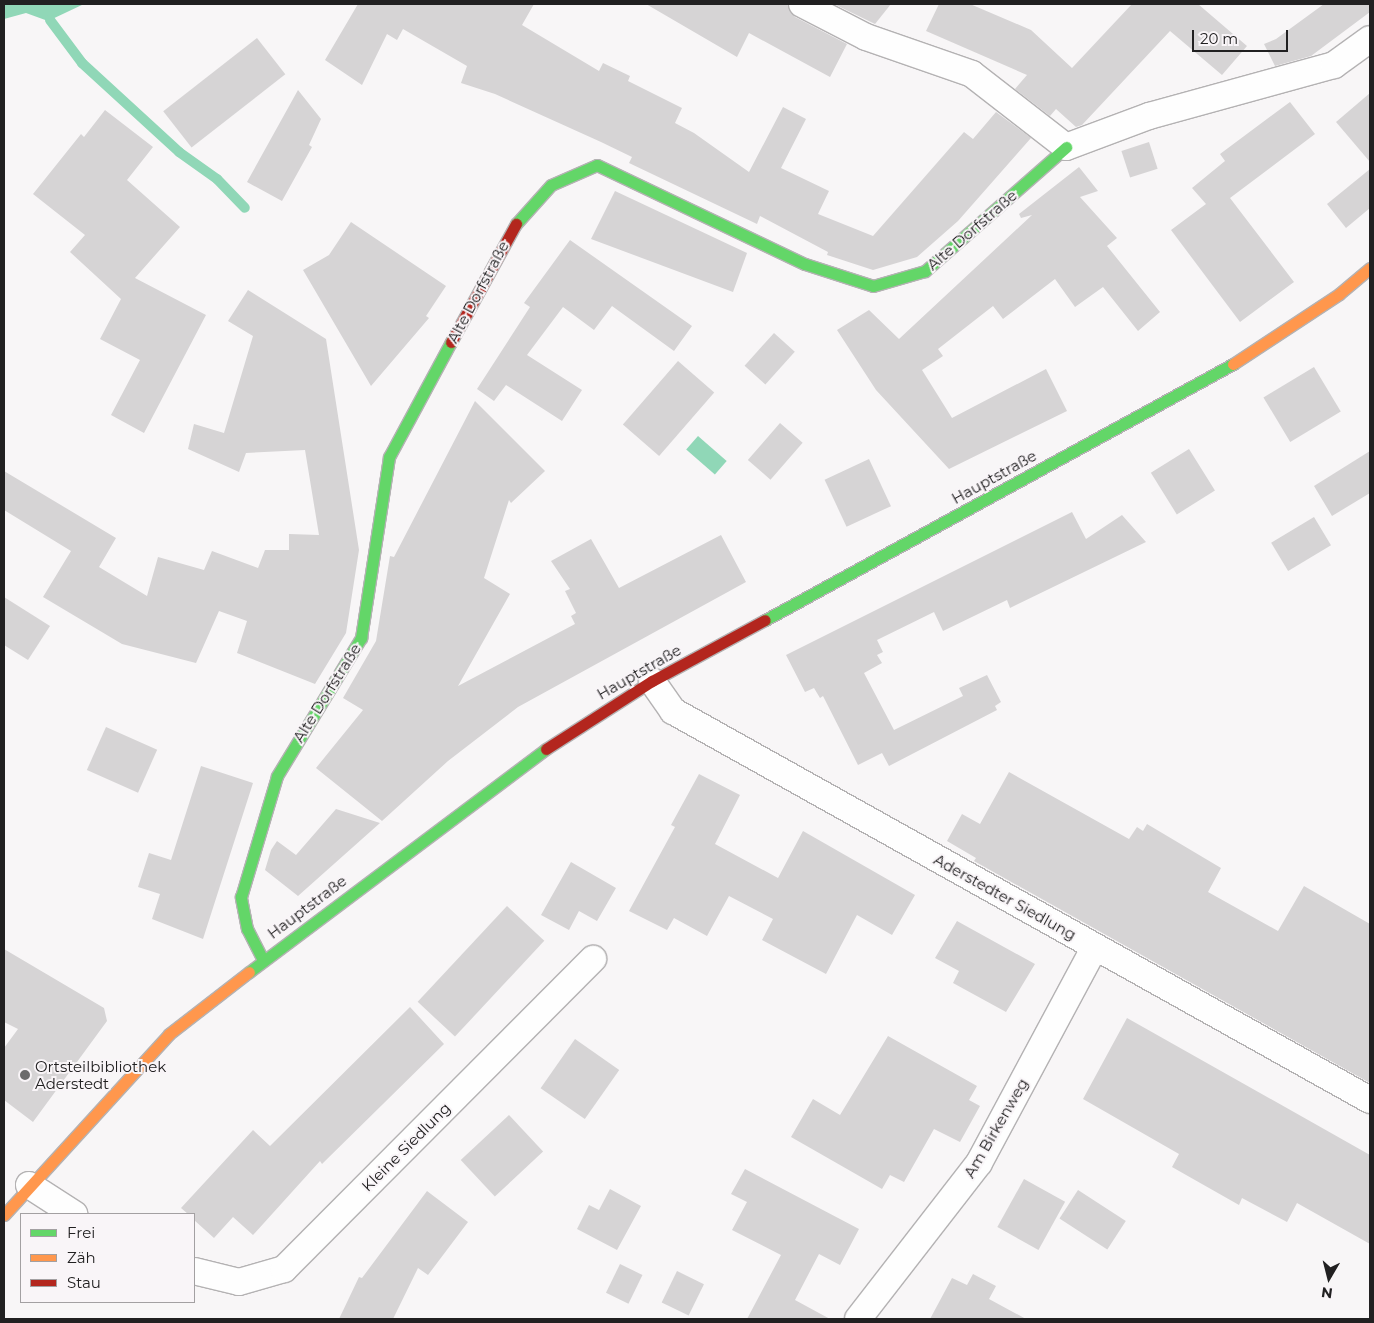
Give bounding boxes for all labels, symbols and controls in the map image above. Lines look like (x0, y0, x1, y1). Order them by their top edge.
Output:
scale bar (1194, 20, 1290, 52)
text: 20 m (1200, 29, 1238, 48)
street label: Alte Dorfstraße (923, 186, 1021, 274)
street label: Alte Dorfstraße (444, 238, 512, 346)
street label: Hauptstraße (948, 446, 1040, 508)
street label: Alte Dorfstraße (289, 640, 365, 746)
street label: Hauptstraße (594, 641, 684, 703)
street label: Aderstedter Siedlung (931, 850, 1079, 944)
street label: Hauptstraße (264, 871, 350, 943)
place label: Ortsteilbibliothek Aderstedt (35, 1057, 166, 1092)
marker: Ortsteilbibliothek Aderstedt (19, 1069, 31, 1081)
street label: Am Birkenweg (960, 1075, 1032, 1181)
street label: Kleine Siedlung (358, 1099, 454, 1195)
legend (20, 1213, 195, 1303)
text: Frei (67, 1223, 95, 1242)
text: Zäh (67, 1248, 96, 1267)
north arrow (1304, 1253, 1354, 1303)
text: Stau (67, 1273, 101, 1292)
text: N (1320, 1283, 1334, 1303)

